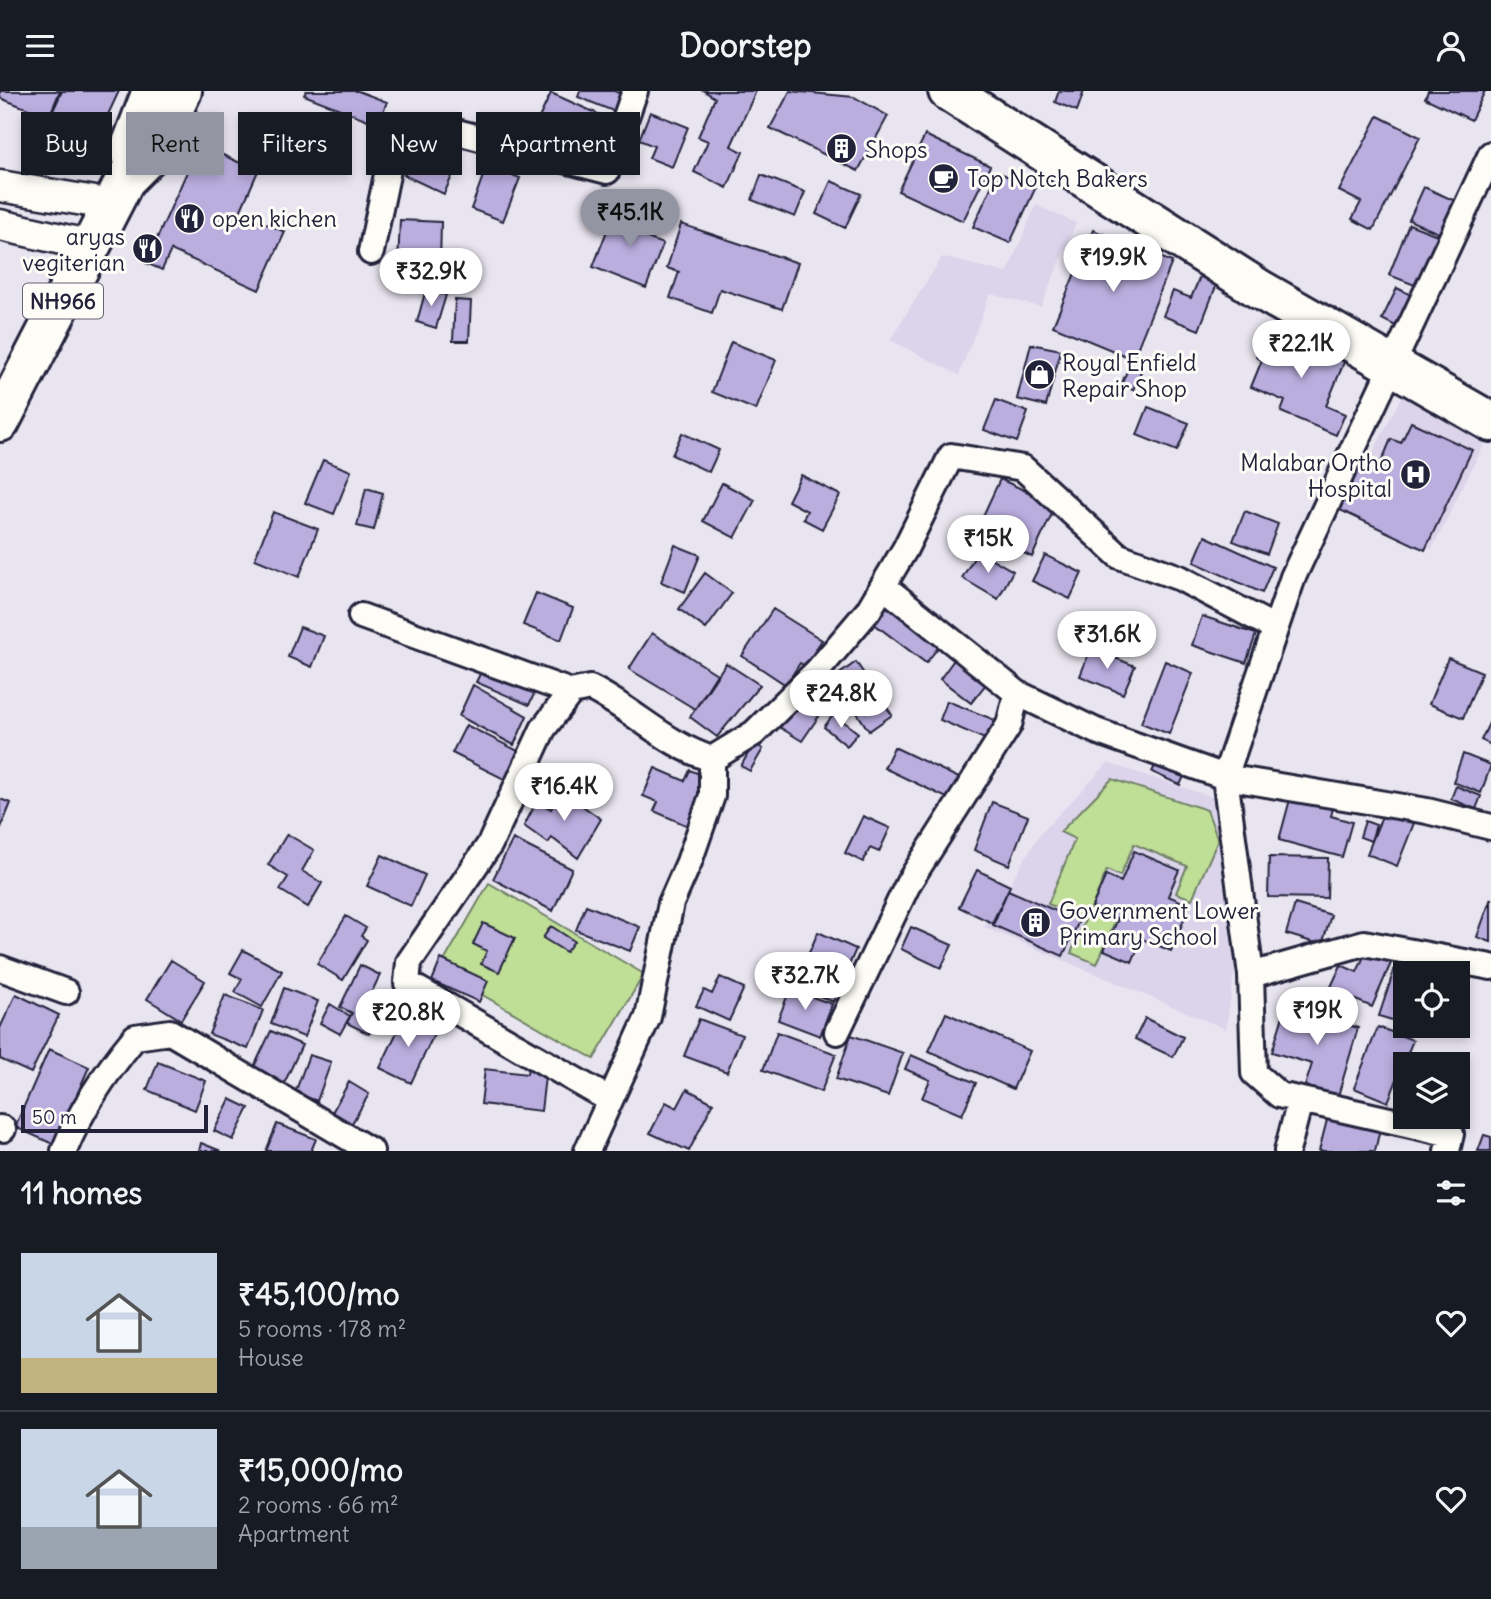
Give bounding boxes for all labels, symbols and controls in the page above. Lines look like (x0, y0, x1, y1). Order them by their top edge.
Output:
text: Doorstep (679, 25, 812, 66)
icon: menu (21, 27, 59, 65)
icon: person (1432, 27, 1470, 65)
chip: Buy (21, 112, 112, 175)
chip: Rent (126, 112, 224, 175)
chip: Filters (238, 112, 352, 175)
chip: New (366, 112, 462, 175)
chip: Apartment (476, 112, 640, 175)
building icon: Shops (825, 132, 859, 166)
place label: Shops (865, 135, 928, 164)
cafe icon: Top Notch Bakers (927, 161, 961, 195)
place label: Top Notch Bakers (967, 164, 1148, 193)
pin: ₹45.1K (573, 190, 687, 249)
text: ₹45.1K (597, 197, 663, 226)
restaurant icon: open kichen (172, 201, 206, 235)
place label: open kichen (212, 204, 337, 233)
place label: aryas vegiterian (23, 222, 125, 277)
restaurant icon: aryas vegiterian (131, 232, 165, 266)
pin: ₹19.9K (1056, 235, 1170, 294)
text: ₹19.9K (1079, 242, 1147, 271)
pin: ₹32.9K (374, 249, 488, 308)
text: ₹32.9K (395, 256, 467, 285)
road number: NH966 (23, 283, 103, 319)
pin: ₹22.1K (1244, 321, 1358, 380)
text: ₹22.1K (1268, 328, 1334, 357)
place label: Royal Enfield Repair Shop (1062, 348, 1197, 403)
shop icon: Royal Enfield Repair Shop (1022, 358, 1056, 392)
place label: Malabar Ortho Hospital (1240, 448, 1392, 503)
hospital icon: Malabar Ortho Hospital (1398, 458, 1432, 492)
pin: ₹15K (947, 515, 1029, 575)
text: ₹15K (963, 523, 1013, 552)
pin: ₹31.6K (1050, 611, 1164, 671)
text: ₹31.6K (1073, 619, 1141, 648)
pin: ₹24.8K (784, 671, 898, 730)
text: ₹24.8K (806, 678, 876, 707)
pin: ₹16.4K (507, 763, 621, 823)
text: ₹16.4K (530, 771, 598, 800)
place label: Government Lower Primary School (1059, 896, 1259, 951)
building icon: Government Lower Primary School (1019, 906, 1053, 940)
pin: ₹32.7K (748, 953, 862, 1012)
text: ₹32.7K (770, 960, 840, 989)
map controls (1393, 961, 1470, 1129)
button: locate (1393, 961, 1470, 1038)
pin: ₹19K (1276, 988, 1358, 1047)
pin: ₹20.8K (351, 989, 465, 1049)
text: ₹19K (1292, 995, 1342, 1024)
text: ₹20.8K (371, 997, 445, 1026)
button: layers (1393, 1052, 1470, 1129)
scale bar (21, 1102, 208, 1134)
text: 50 m (32, 1105, 77, 1129)
text: 11 homes (21, 1174, 142, 1212)
icon: filters (1432, 1174, 1470, 1212)
text: ₹45,100/mo (238, 1275, 400, 1313)
icon: home (77, 1281, 161, 1365)
icon: heart (1432, 1304, 1470, 1342)
text: 5 rooms · 178 m² (238, 1314, 406, 1343)
text: House (238, 1343, 304, 1372)
text: ₹15,000/mo (238, 1451, 403, 1489)
icon: home (77, 1457, 161, 1541)
icon: heart (1432, 1480, 1470, 1518)
text: 2 rooms · 66 m² (238, 1490, 399, 1519)
text: Apartment (238, 1519, 350, 1548)

